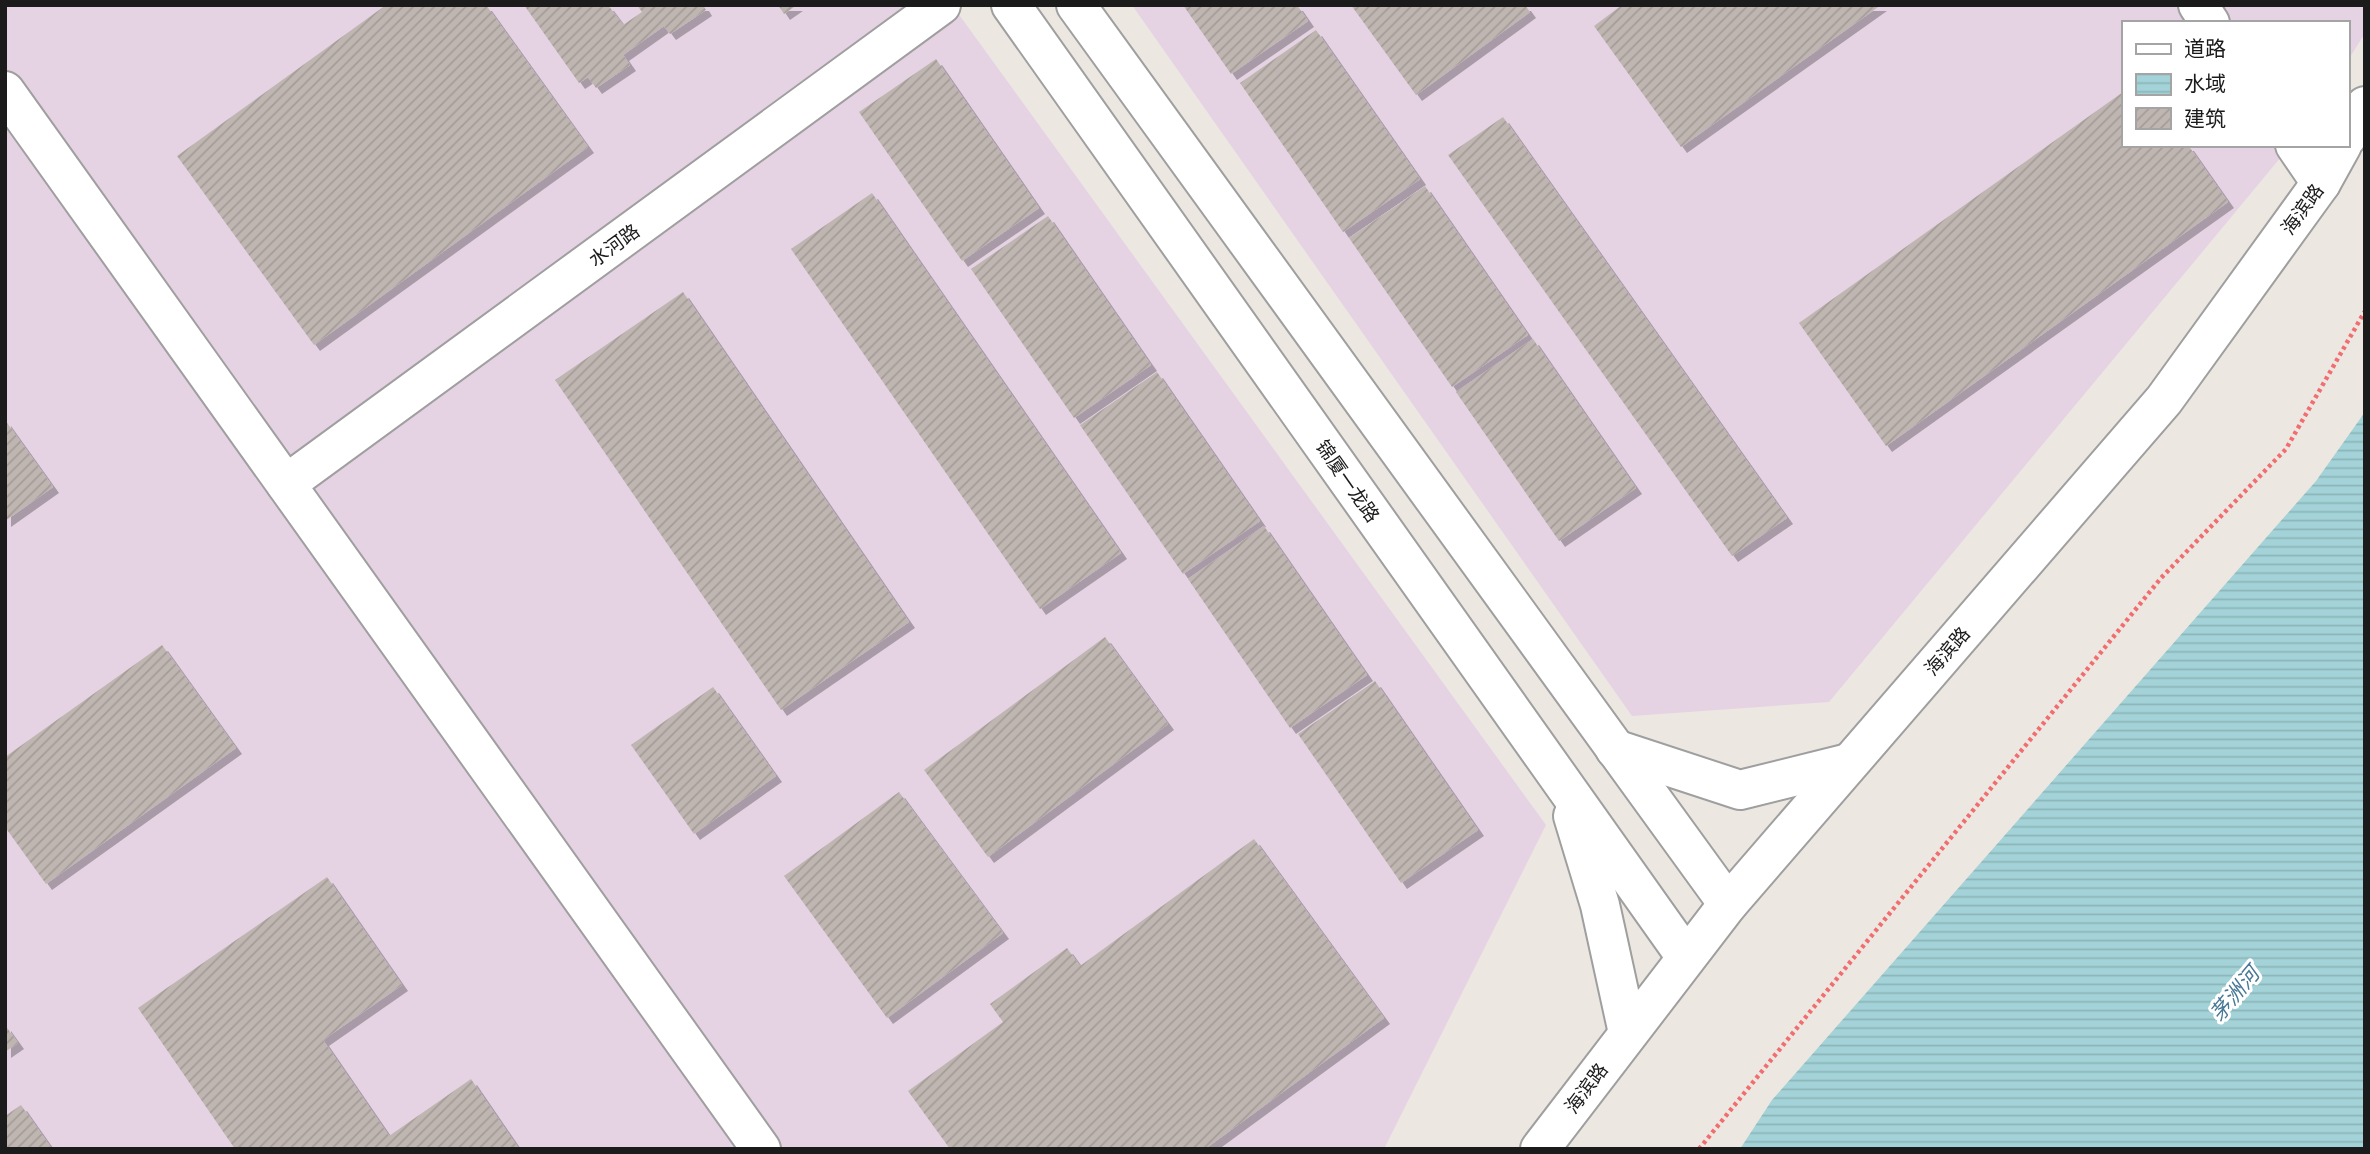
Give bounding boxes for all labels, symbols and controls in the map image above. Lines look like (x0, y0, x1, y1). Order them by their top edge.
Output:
legend (2122, 21, 2349, 147)
text: 道路 (2184, 37, 2226, 61)
text: 水域 (2184, 72, 2226, 96)
text: 建筑 (2184, 107, 2226, 131)
street label: 海滨路 (2276, 179, 2328, 239)
street label: 水河路 (584, 219, 644, 271)
street label: 锦厦一龙路 (1312, 436, 1384, 526)
street label: 海滨路 (1920, 622, 1974, 680)
water label: 茅洲河 (2206, 959, 2267, 1026)
street label: 海滨路 (1560, 1059, 1612, 1117)

